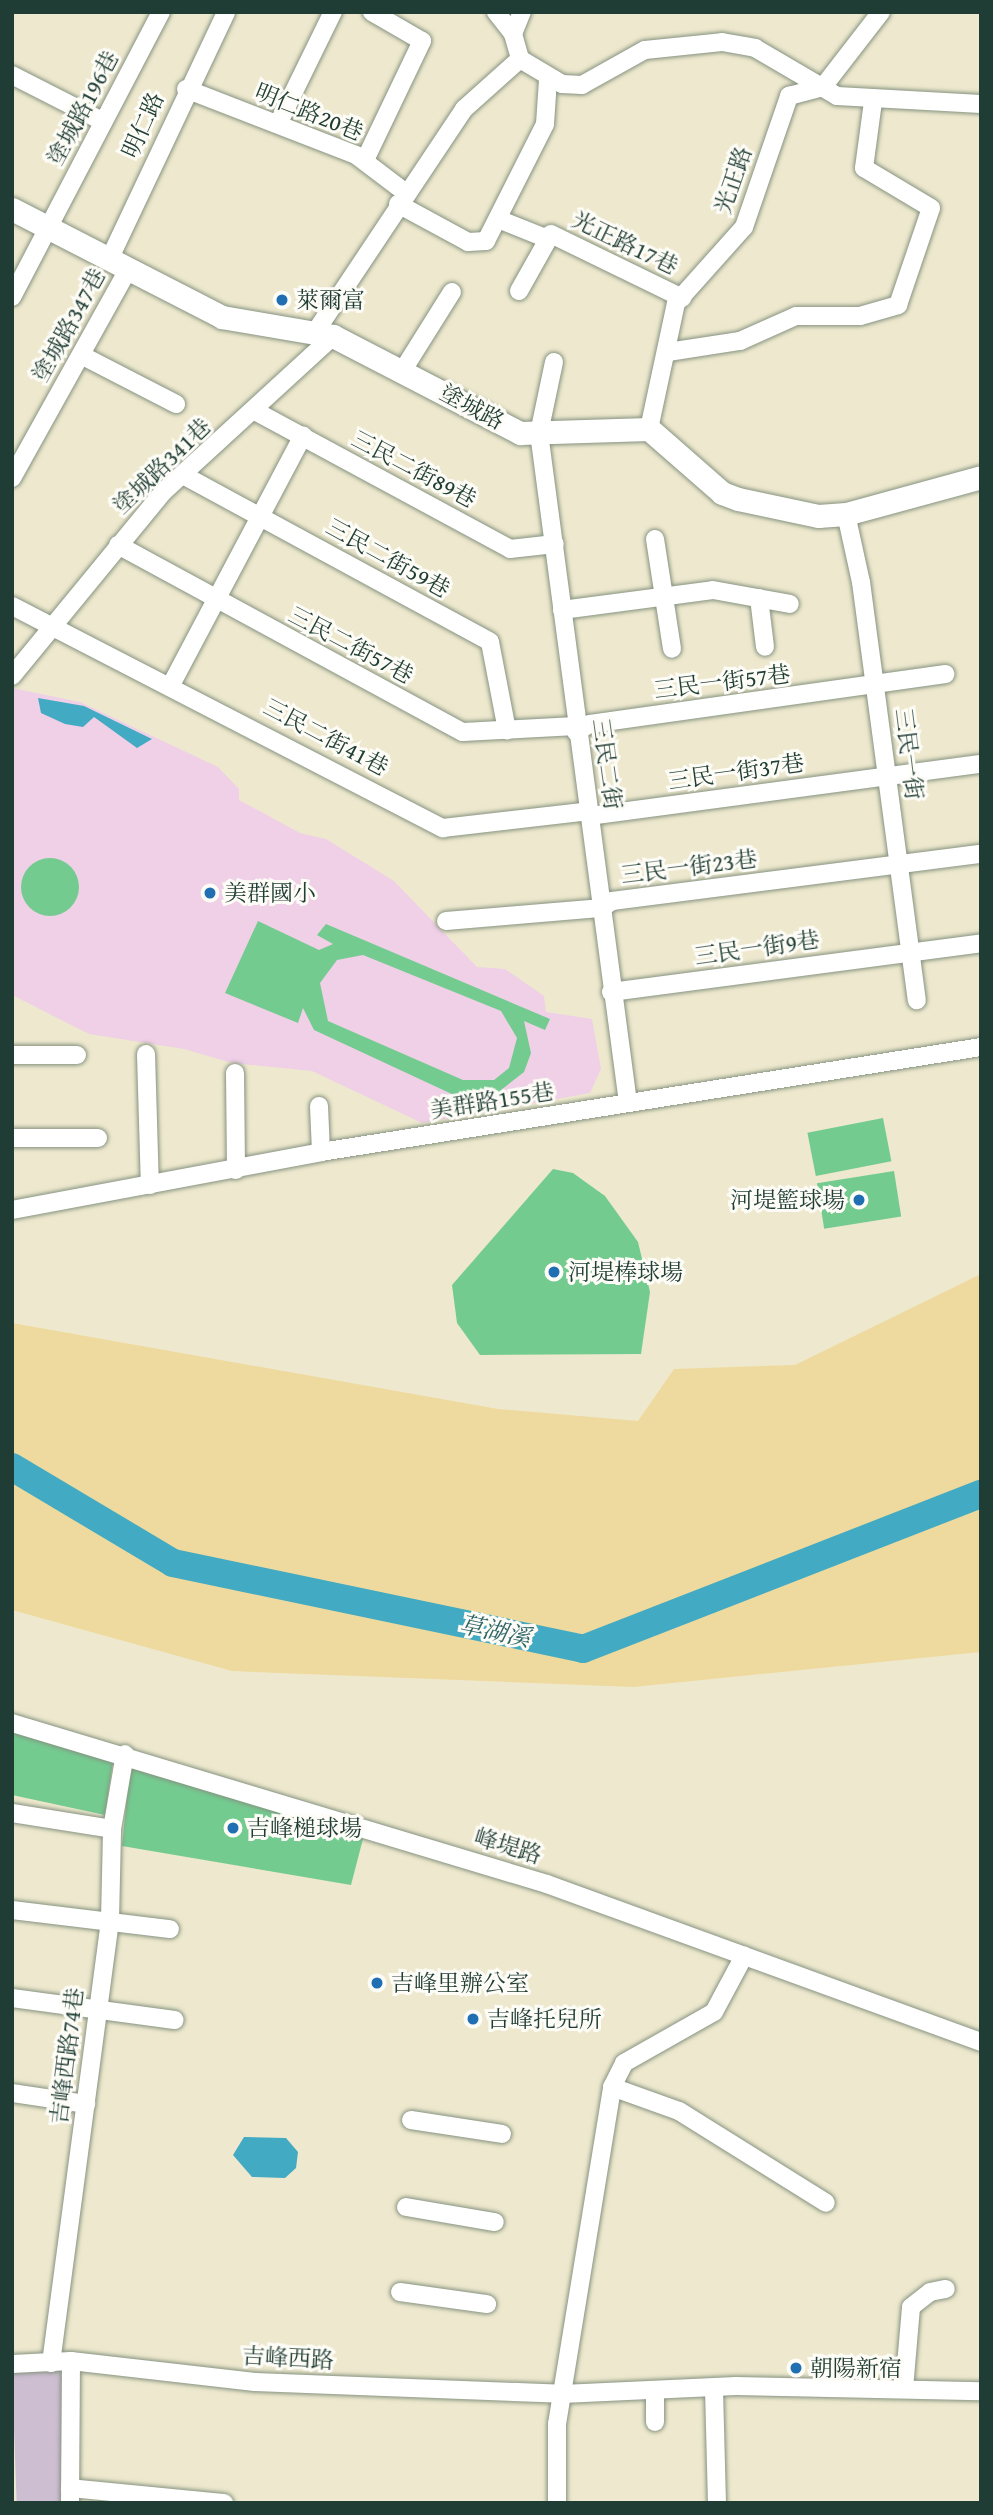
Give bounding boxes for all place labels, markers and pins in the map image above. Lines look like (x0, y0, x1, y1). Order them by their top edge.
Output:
place label: 萊爾富 (296, 286, 365, 314)
marker: 萊爾富 (274, 292, 290, 308)
place label: 美群國小 (224, 879, 316, 907)
marker: 美群國小 (202, 885, 218, 901)
place label: 河堤籃球場 (730, 1186, 845, 1214)
marker: 河堤籃球場 (851, 1192, 867, 1208)
place label: 河堤棒球場 (568, 1258, 683, 1286)
marker: 河堤棒球場 (546, 1264, 562, 1280)
place label: 吉峰槌球場 (247, 1814, 362, 1842)
marker: 吉峰槌球場 (225, 1820, 241, 1836)
place label: 吉峰里辦公室 (391, 1969, 529, 1997)
marker: 吉峰里辦公室 (369, 1975, 385, 1991)
place label: 吉峰托兒所 (487, 2005, 602, 2033)
marker: 吉峰托兒所 (465, 2011, 481, 2027)
place label: 朝陽新宿 (810, 2354, 902, 2382)
marker: 朝陽新宿 (788, 2360, 804, 2376)

